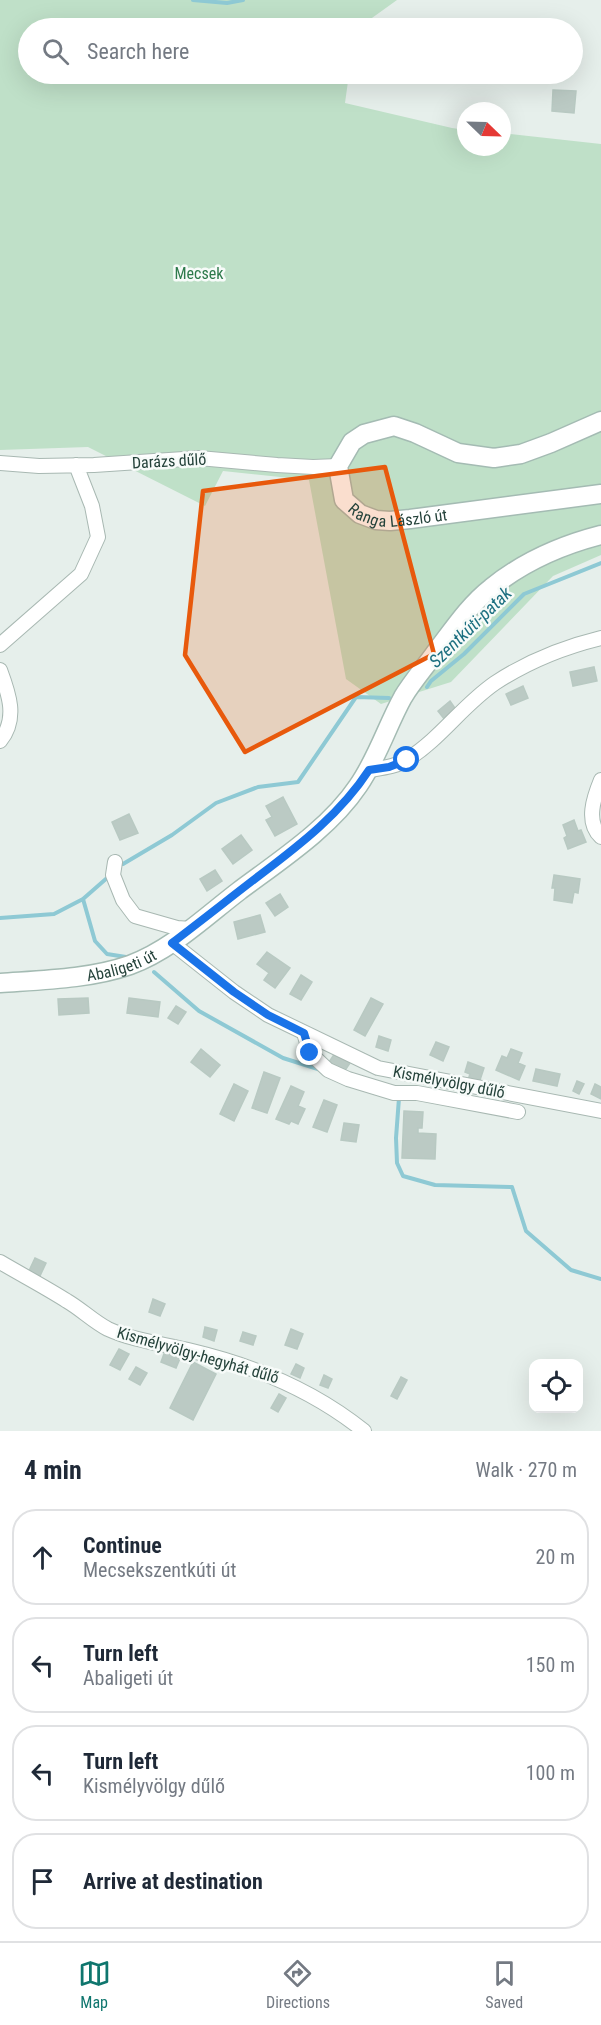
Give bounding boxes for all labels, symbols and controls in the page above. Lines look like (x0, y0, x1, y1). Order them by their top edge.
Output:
search box (18, 18, 583, 84)
icon: search (39, 35, 72, 68)
text: Search here (87, 39, 189, 64)
north arrow (457, 102, 511, 156)
park label: Mecsek (175, 264, 224, 283)
street label: Darázs dűlő (131, 450, 207, 472)
street label: Ranga László út (345, 499, 448, 530)
water label: Szentkúti-patak (424, 582, 516, 672)
route start (393, 746, 419, 772)
street label: Abaligeti út (85, 945, 160, 985)
route end (296, 1039, 322, 1065)
street label: Kismélyvölgy dűlő (391, 1062, 507, 1102)
street label: Kismélyvölgy-hegyhát dűlő (115, 1323, 281, 1387)
map controls (529, 1359, 583, 1413)
button: locate (529, 1359, 583, 1413)
text: 4 min (24, 1455, 82, 1485)
text: Walk · 270 m (476, 1458, 577, 1482)
text: Continue (83, 1533, 162, 1558)
icon: ahead (26, 1541, 59, 1574)
text: 20 m (536, 1545, 575, 1569)
text: Mecsekszentkúti út (83, 1558, 236, 1582)
text: Turn left (83, 1641, 158, 1666)
icon: left (26, 1649, 59, 1682)
text: 150 m (526, 1653, 575, 1677)
text: Abaligeti út (83, 1666, 173, 1690)
text: Turn left (83, 1749, 158, 1774)
icon: left (26, 1757, 59, 1790)
text: 100 m (526, 1761, 575, 1785)
text: Kismélyvölgy dűlő (83, 1774, 225, 1798)
icon: arrive (26, 1865, 59, 1898)
text: Arrive at destination (83, 1869, 263, 1894)
tab: Map (78, 1957, 111, 2012)
tab: Directions (266, 1957, 330, 2012)
tab: Saved (485, 1957, 523, 2012)

